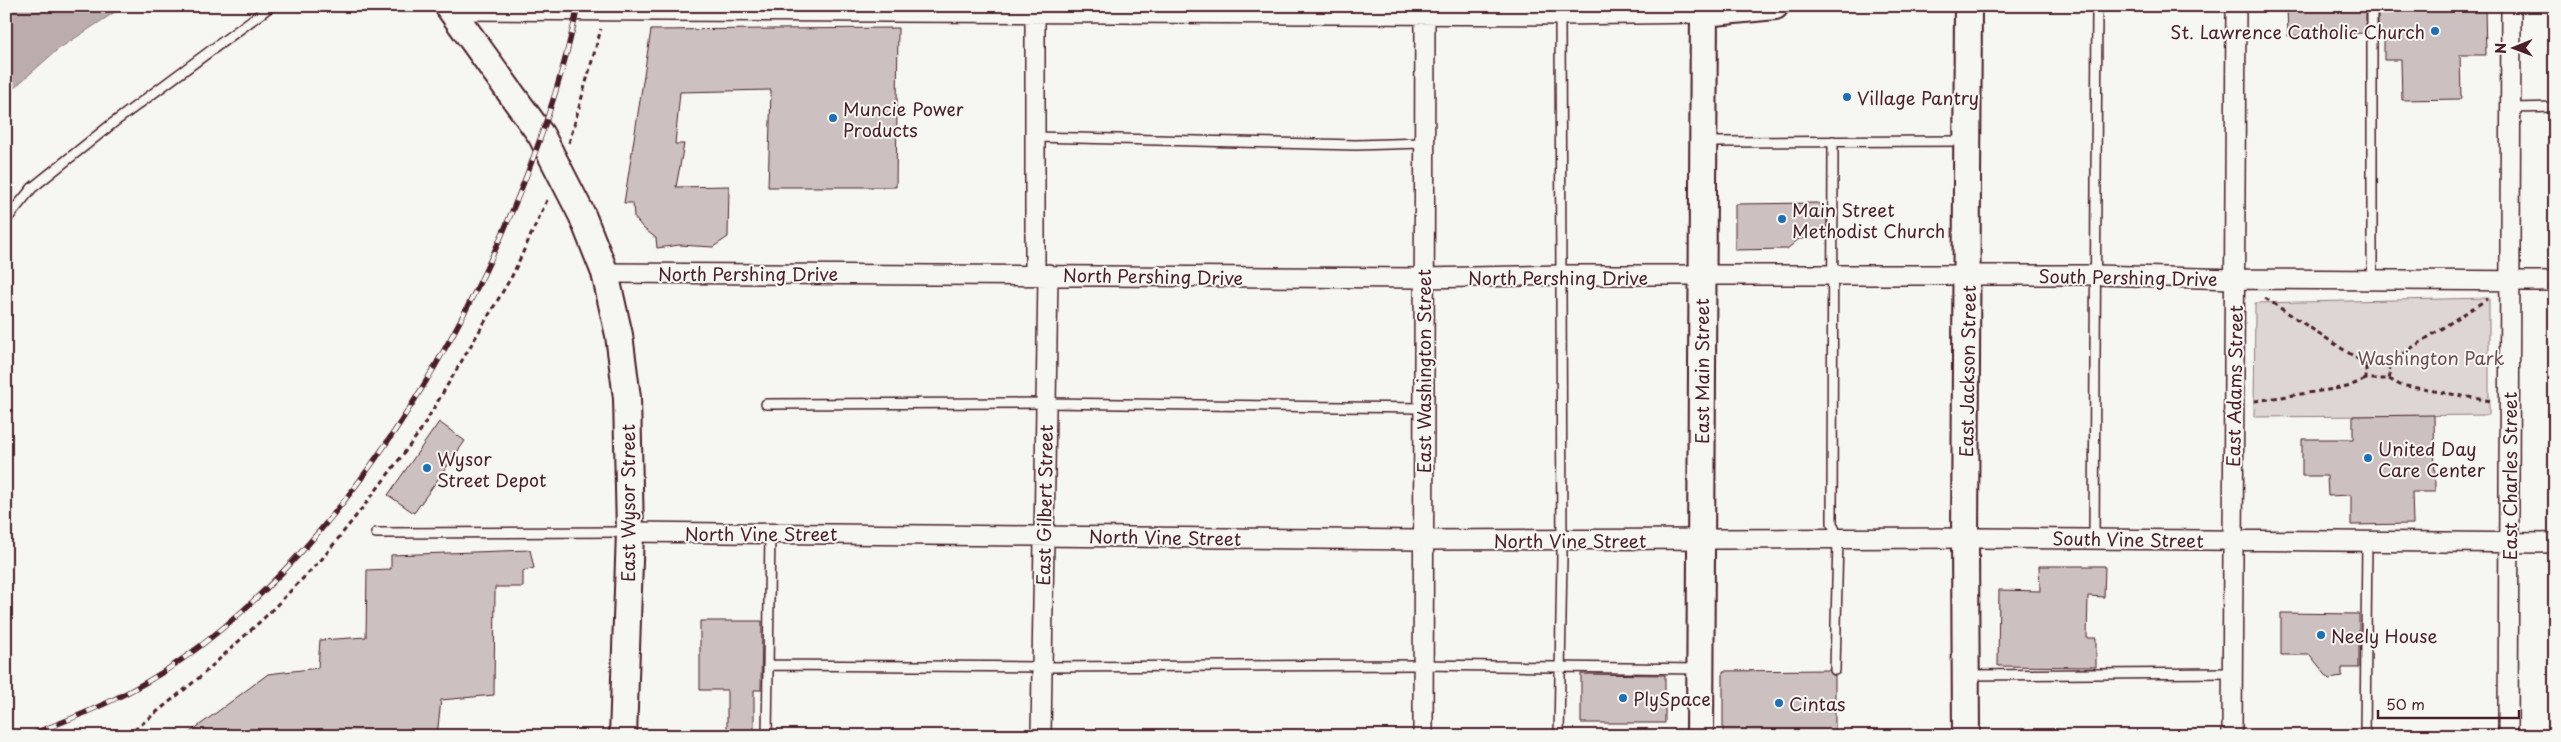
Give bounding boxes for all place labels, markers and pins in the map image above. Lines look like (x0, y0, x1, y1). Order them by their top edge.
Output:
place label: St. Lawrence Catholic Church (2170, 18, 2425, 45)
marker: St. Lawrence Catholic Church (2429, 25, 2441, 37)
place label: Village Pantry (1857, 84, 1979, 111)
marker: Village Pantry (1841, 91, 1853, 103)
place label: Muncie Power Products (843, 95, 964, 143)
marker: Muncie Power Products (827, 112, 839, 124)
place label: Main Street Methodist Church (1792, 196, 1945, 244)
marker: Main Street Methodist Church (1776, 213, 1788, 225)
place label: United Day Care Center (2378, 435, 2486, 483)
place label: Wysor Street Depot (437, 445, 546, 493)
marker: United Day Care Center (2362, 452, 2374, 464)
marker: Wysor Street Depot (421, 462, 433, 474)
place label: Neely House (2331, 622, 2438, 649)
marker: Neely House (2315, 629, 2327, 641)
place label: PlySpace (1633, 685, 1711, 712)
place label: Cintas (1789, 690, 1845, 717)
marker: PlySpace (1617, 692, 1629, 704)
marker: Cintas (1773, 697, 1785, 709)

